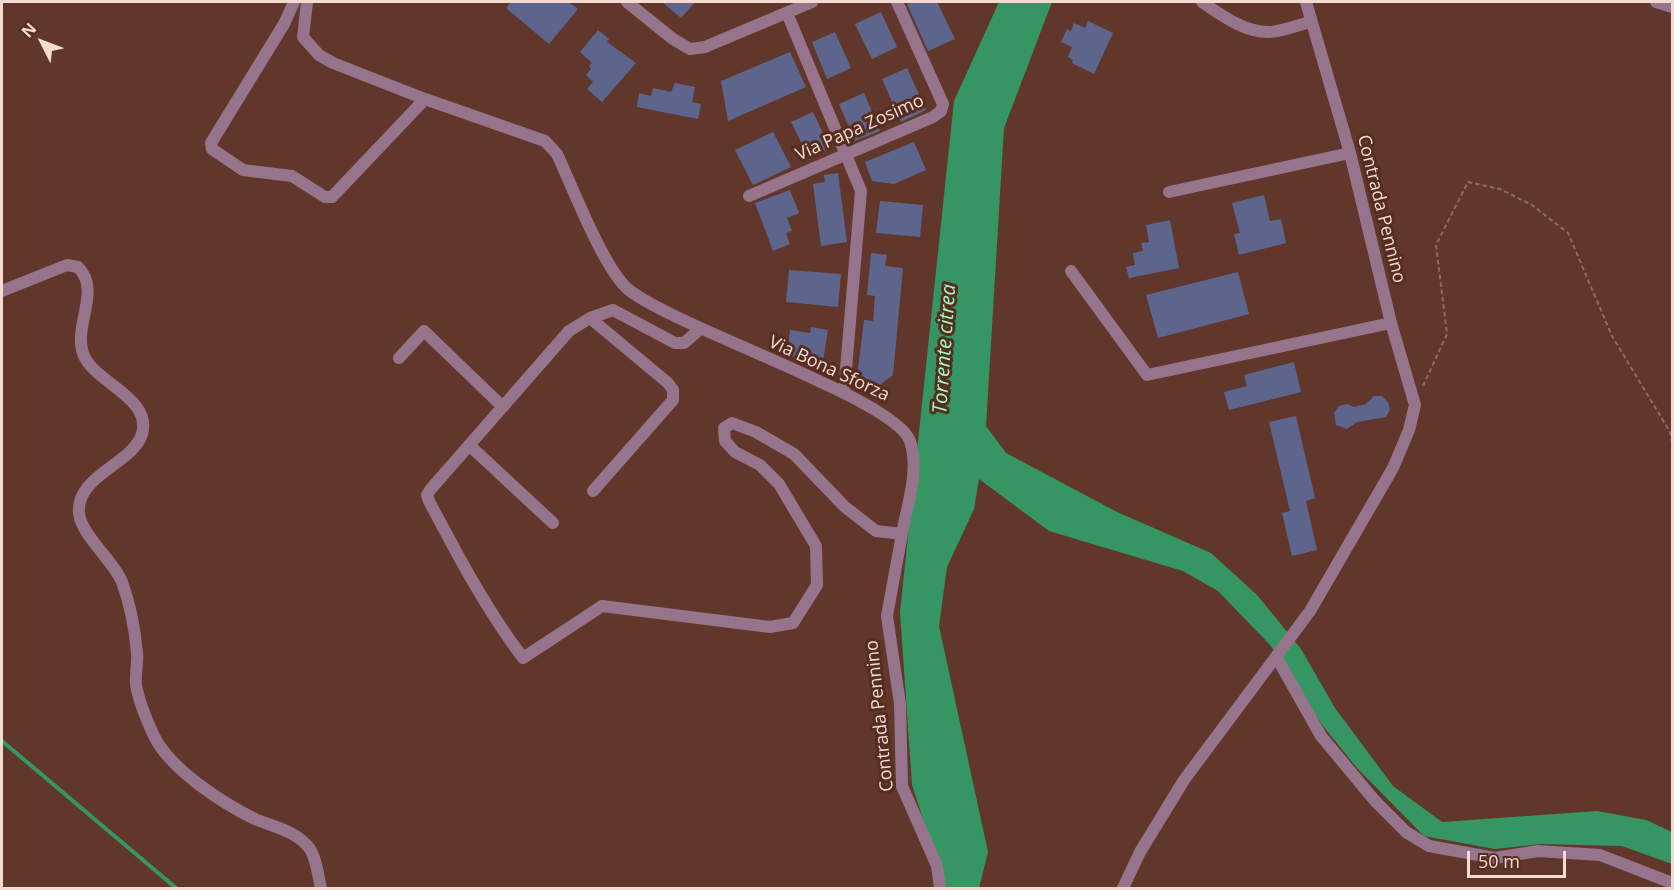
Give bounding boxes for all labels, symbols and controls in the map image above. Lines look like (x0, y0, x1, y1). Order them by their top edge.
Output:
north arrow (12, 12, 72, 72)
text: N (16, 18, 41, 42)
street label: Via Papa Zosimo (792, 90, 928, 166)
street label: Contrada Pennino (1352, 133, 1410, 285)
water label: Torrente citrea (928, 283, 962, 415)
street label: Via Bona Sforza (765, 332, 893, 406)
street label: Contrada Pennino (861, 639, 899, 793)
scale bar (1470, 839, 1569, 877)
text: 50 m (1478, 849, 1520, 873)

